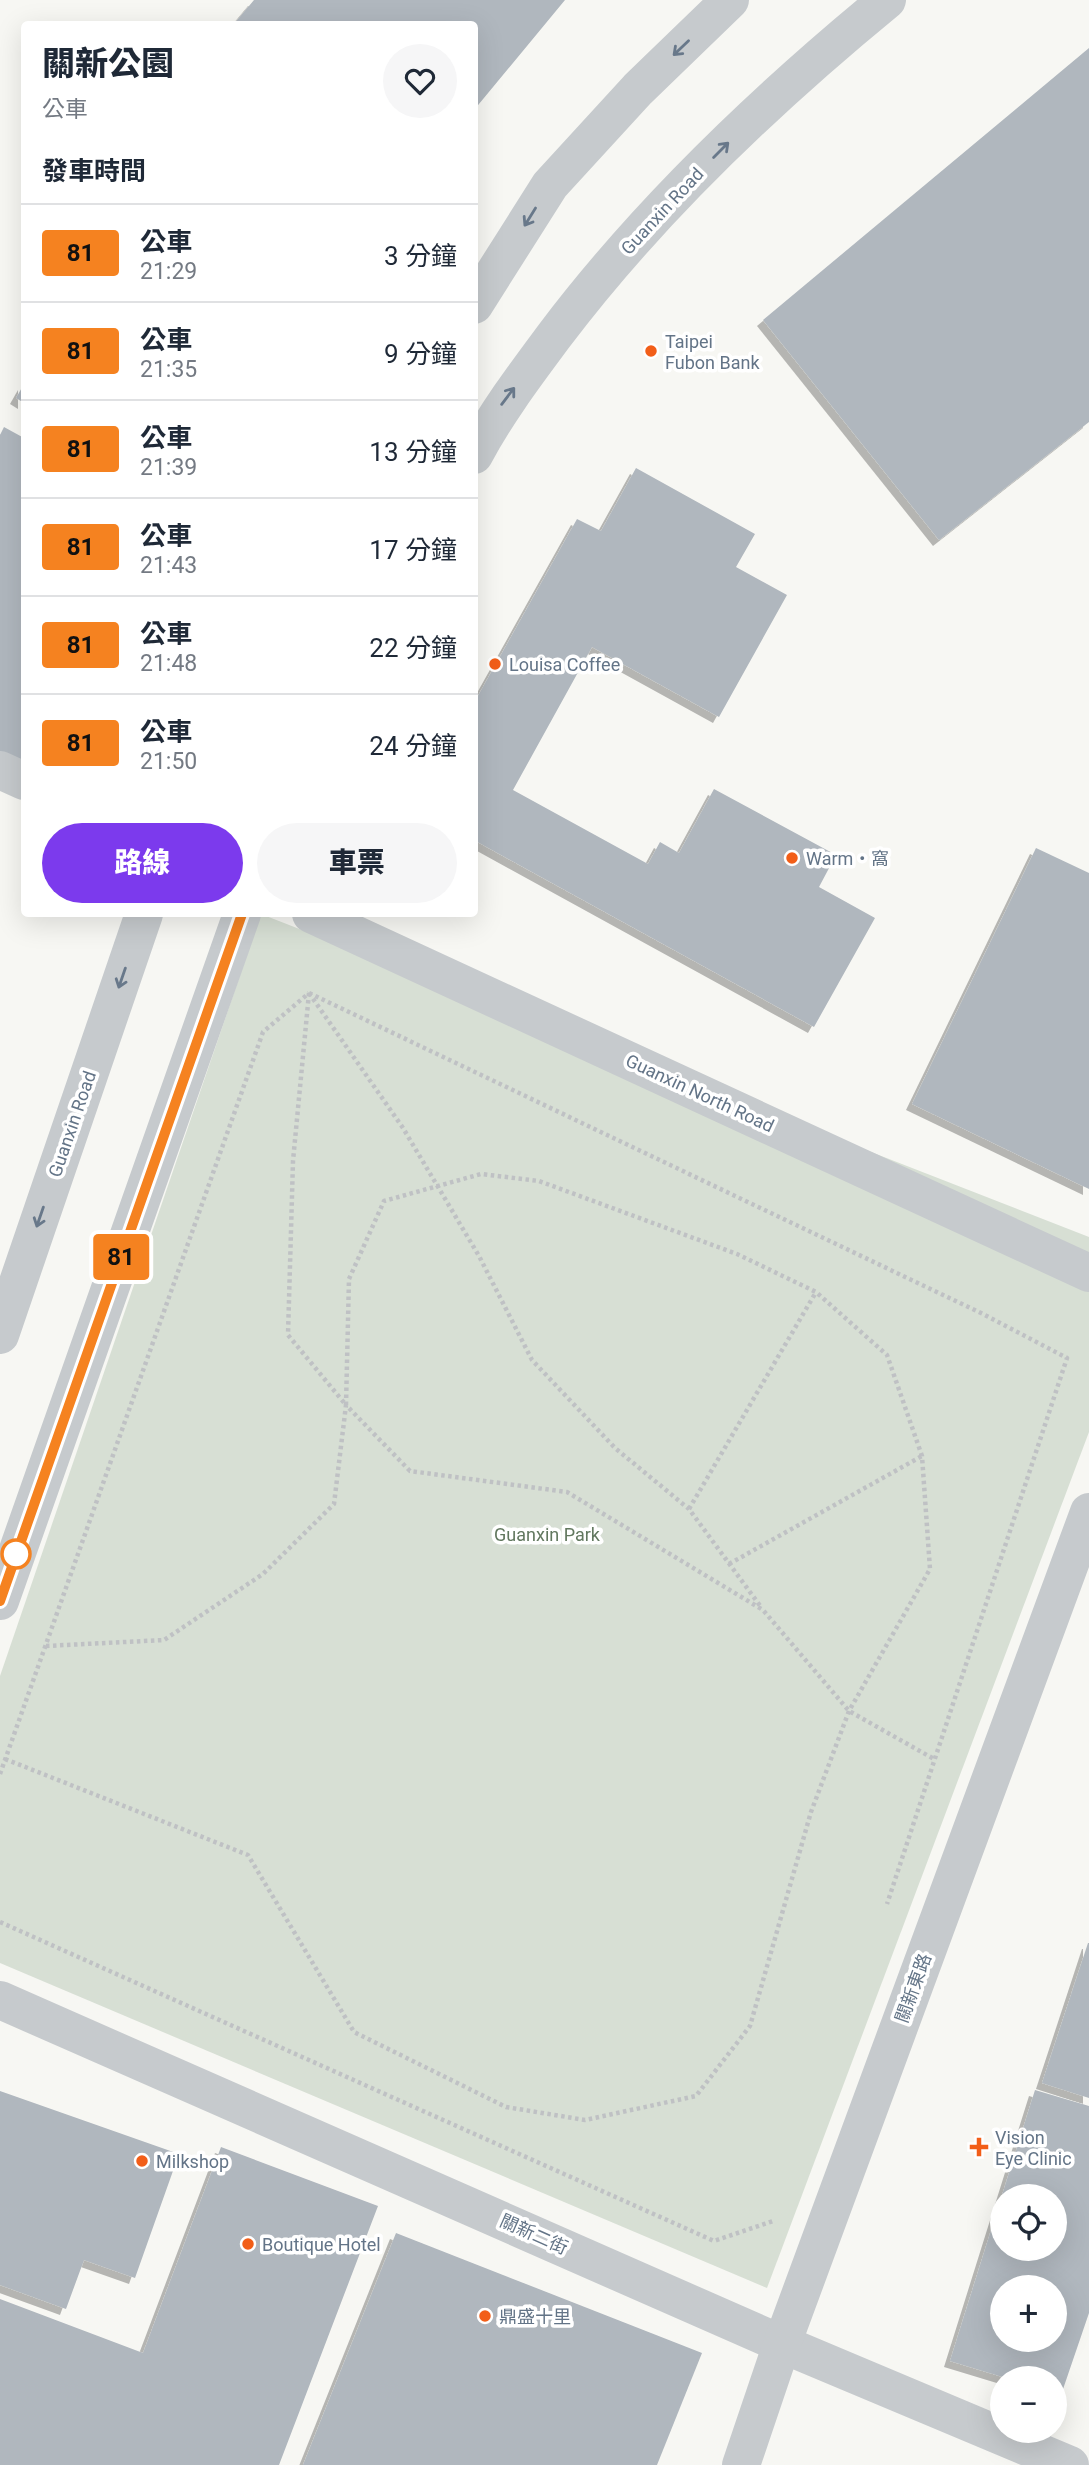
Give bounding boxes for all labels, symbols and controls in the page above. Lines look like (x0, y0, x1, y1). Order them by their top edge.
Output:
one-way arrow (673, 39, 690, 56)
text: 關新公園 (42, 44, 174, 83)
button: heart (383, 44, 457, 118)
text: 公車 (42, 96, 88, 123)
one-way arrow (712, 142, 729, 159)
text: 發車時間 (42, 156, 146, 186)
street label: Guanxin Road (616, 163, 708, 259)
one-way arrow (523, 207, 538, 226)
text: 公車 (140, 227, 192, 257)
text: 81 (67, 239, 94, 267)
text: 3 分鐘 (384, 241, 457, 271)
text: 21:29 (140, 258, 197, 285)
text: 公車 (140, 325, 192, 355)
place label: Taipei Fubon Bank (665, 331, 760, 373)
text: 81 (67, 337, 94, 365)
text: 9 分鐘 (384, 339, 457, 369)
marker: Taipei Fubon Bank (643, 343, 659, 359)
text: 21:35 (140, 356, 197, 383)
one-way arrow (501, 387, 516, 406)
text: 公車 (140, 423, 192, 453)
text: 81 (67, 435, 94, 463)
text: 13 分鐘 (369, 437, 457, 467)
text: 21:39 (140, 454, 197, 481)
text: 公車 (140, 521, 192, 551)
text: 81 (67, 533, 94, 561)
text: 17 分鐘 (369, 535, 457, 565)
text: 21:43 (140, 552, 197, 579)
text: 公車 (140, 619, 192, 649)
text: 81 (67, 631, 94, 659)
text: 22 分鐘 (369, 633, 457, 663)
text: 21:48 (140, 650, 197, 677)
place label: Louisa Coffee (509, 654, 620, 675)
marker: Louisa Coffee (487, 656, 503, 672)
text: 公車 (140, 717, 192, 747)
text: 81 (67, 729, 94, 757)
text: 24 分鐘 (369, 731, 457, 761)
text: 21:50 (140, 748, 197, 775)
button: 路線 (42, 823, 243, 903)
button: 車票 (257, 823, 457, 903)
place label: Warm・窩 (806, 848, 889, 869)
marker: Warm・窩 (784, 850, 800, 866)
one-way arrow (115, 967, 127, 989)
street label: Guanxin North Road (623, 1049, 777, 1137)
street label: Guanxin Road (44, 1068, 100, 1180)
one-way arrow (33, 1205, 45, 1227)
line badge: 81 (90, 1234, 152, 1280)
text: 81 (107, 1243, 135, 1271)
park label: Guanxin Park (494, 1524, 601, 1545)
unlabelled marker (1, 1539, 31, 1569)
street label: 關新東路 (891, 1951, 935, 2025)
place label: Vision Eye Clinic (995, 2127, 1072, 2169)
marker: Vision Eye Clinic (969, 2137, 989, 2157)
place label: Milkshop (156, 2151, 229, 2172)
marker: Milkshop (134, 2153, 150, 2169)
map controls (990, 2184, 1067, 2443)
button: locate (990, 2184, 1067, 2261)
street label: 關新二街 (497, 2210, 571, 2258)
place label: Boutique Hotel (262, 2234, 381, 2255)
marker: Boutique Hotel (240, 2236, 256, 2252)
button: + (990, 2275, 1067, 2352)
place label: 鼎盛十里 (499, 2306, 571, 2327)
marker: 鼎盛十里 (477, 2308, 493, 2324)
button: − (990, 2366, 1067, 2443)

